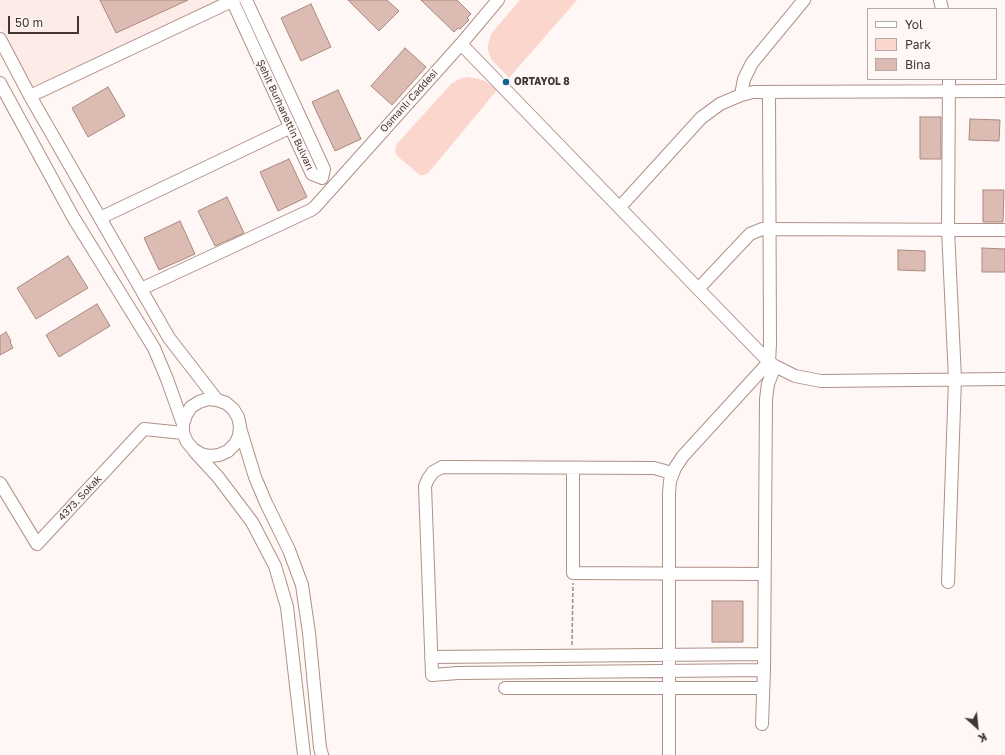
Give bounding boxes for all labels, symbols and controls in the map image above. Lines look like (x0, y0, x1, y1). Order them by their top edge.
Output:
scale bar (10, 8, 81, 34)
legend (867, 8, 997, 80)
text: 50 m (15, 15, 43, 30)
text: Yol (905, 17, 923, 32)
text: Park (905, 37, 931, 52)
text: Bina (905, 57, 930, 72)
street label: Şehit Burhanettin Bulvarı (254, 58, 316, 172)
street label: Osmanlı Caddesi (378, 67, 440, 135)
place label: ORTAYOL 8 (514, 76, 570, 88)
marker: ORTAYOL 8 (501, 77, 511, 87)
street label: 4373. Sokak (56, 473, 104, 523)
north arrow (957, 707, 997, 747)
text: K (976, 731, 989, 746)

